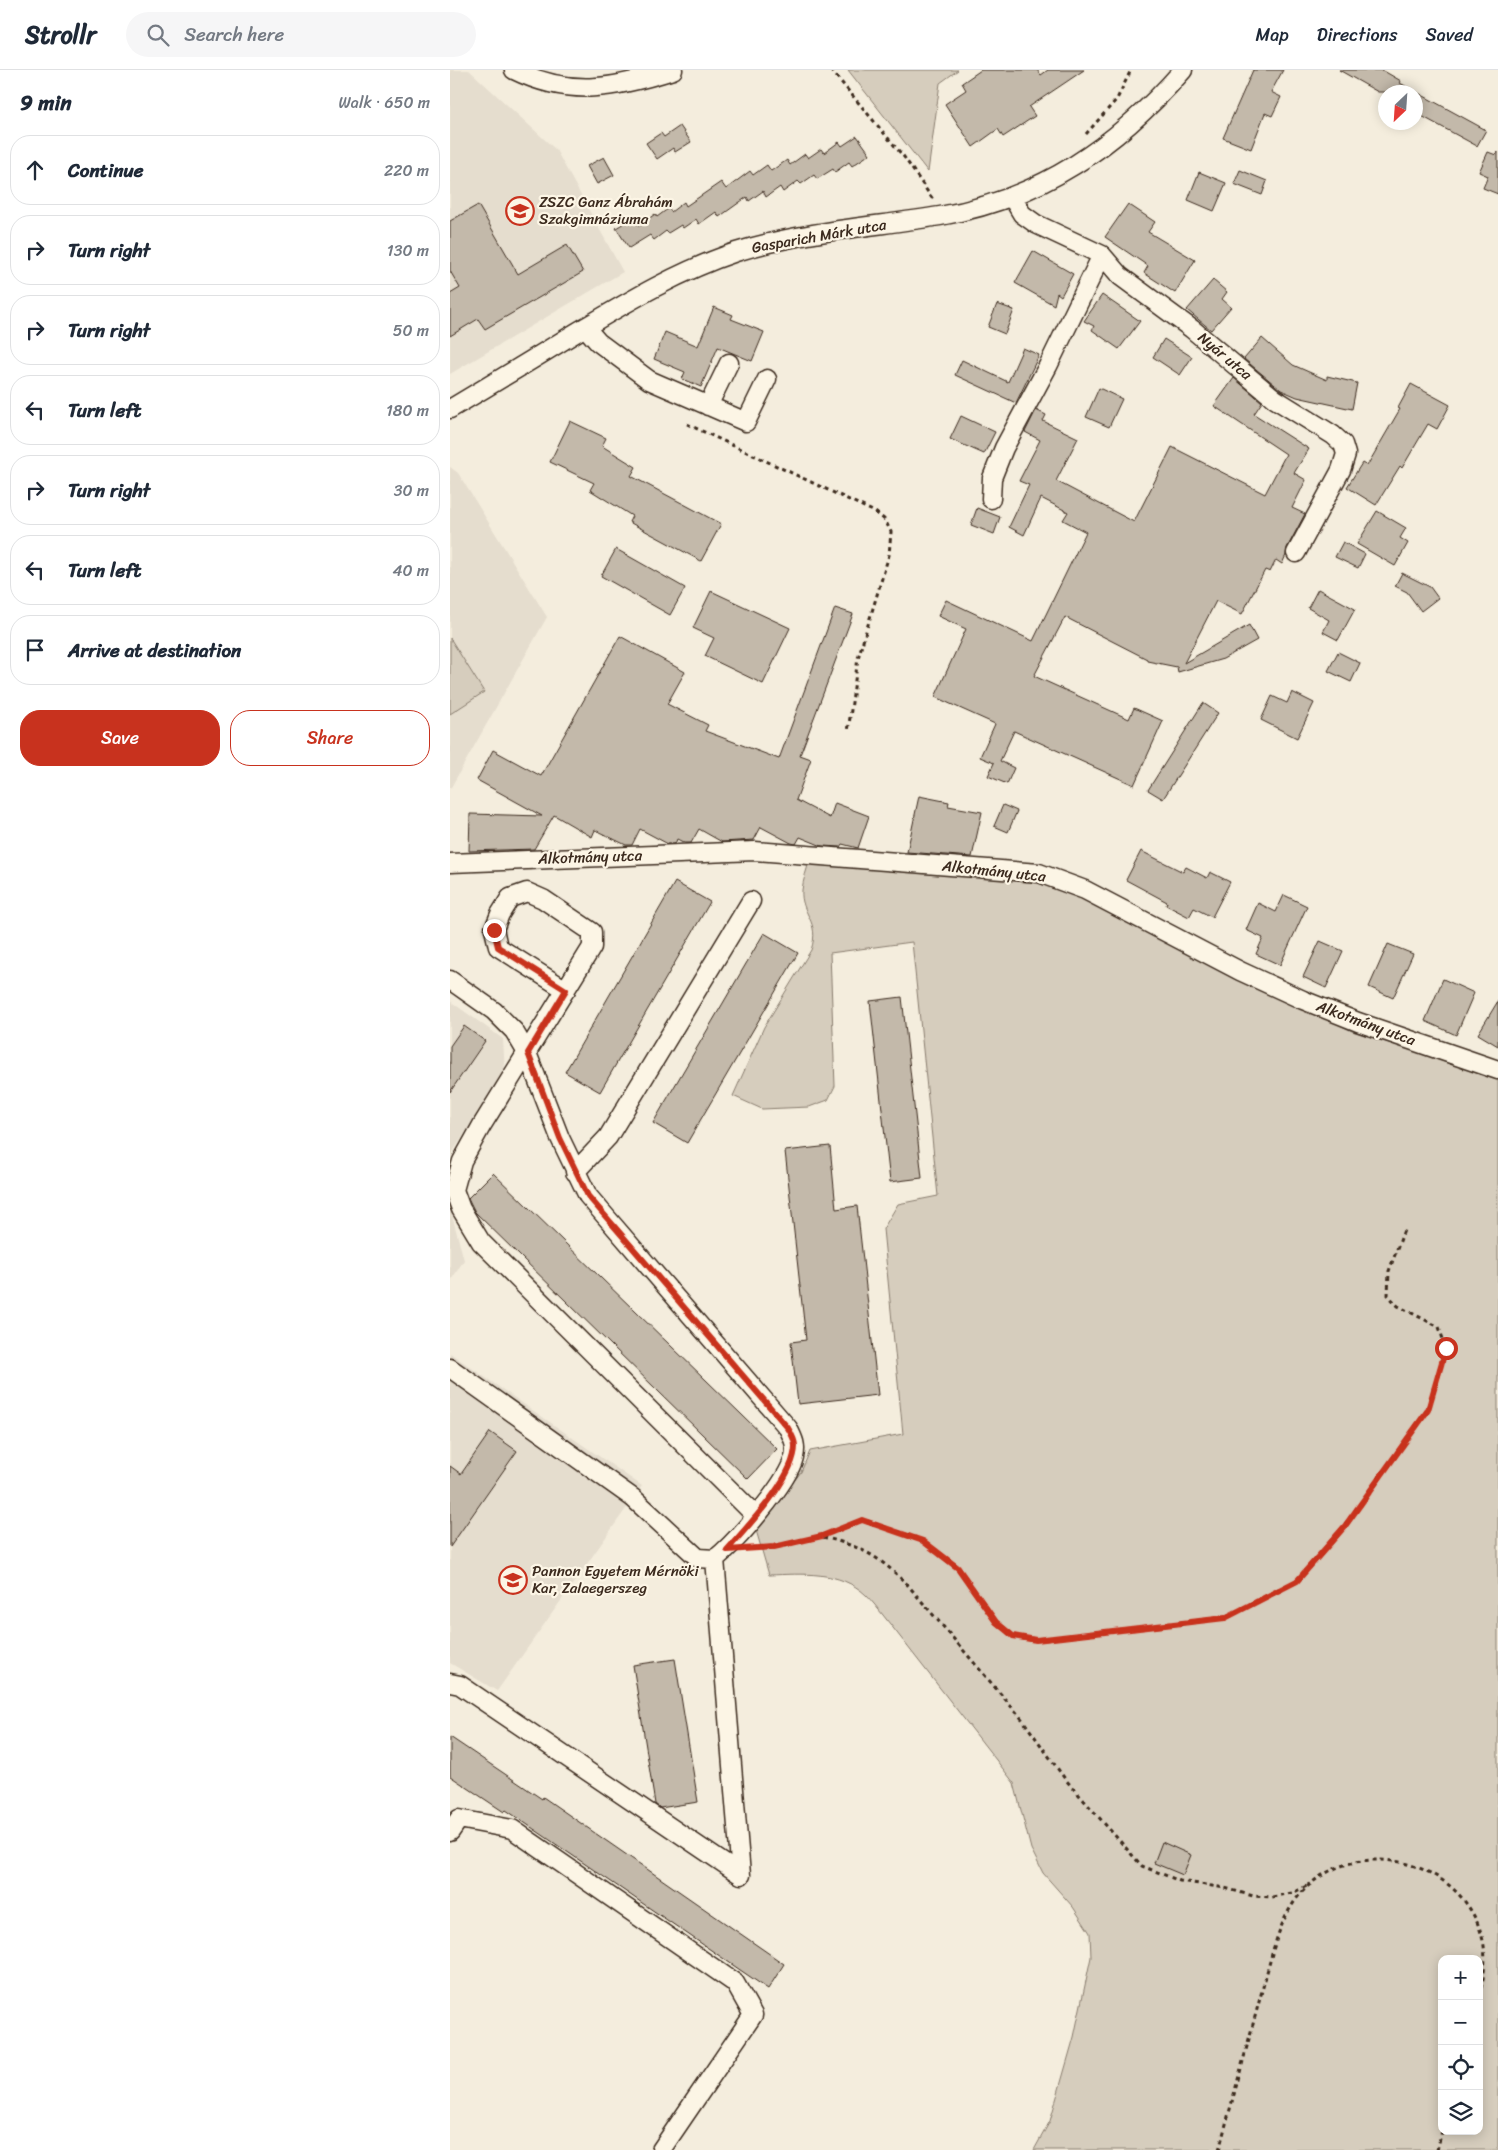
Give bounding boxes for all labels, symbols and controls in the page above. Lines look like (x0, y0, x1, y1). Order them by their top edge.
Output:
search box (126, 12, 476, 57)
text: Strollr (25, 14, 96, 56)
text: Search here (184, 18, 284, 51)
text: Map (1256, 19, 1289, 51)
text: Directions (1317, 19, 1398, 51)
text: Saved (1426, 19, 1473, 51)
icon: search (144, 21, 172, 49)
text: 9 min (20, 84, 72, 122)
north arrow (1378, 85, 1423, 130)
text: Walk · 650 m (339, 88, 430, 117)
text: Continue (68, 154, 144, 187)
icon: ahead (21, 156, 49, 184)
text: 220 m (384, 156, 429, 185)
place label: ZSZC Ganz Ábrahám Szakgimnáziuma (539, 189, 673, 232)
school or university icon: ZSZC Ganz Ábrahám Szakgimnáziuma (505, 196, 535, 226)
street label: Gasparich Márk utca (750, 211, 889, 261)
text: Turn right (68, 234, 150, 267)
icon: right (21, 236, 49, 264)
text: 130 m (387, 236, 429, 265)
text: Turn right (68, 314, 150, 347)
icon: right (21, 316, 49, 344)
text: 50 m (393, 316, 429, 345)
street label: Nyár utca (1192, 325, 1259, 387)
text: Turn left (68, 394, 141, 427)
icon: left (21, 396, 49, 424)
text: 180 m (386, 396, 429, 425)
text: Turn right (68, 474, 150, 507)
icon: right (21, 476, 49, 504)
text: 30 m (394, 476, 429, 505)
text: Turn left (68, 554, 141, 587)
icon: left (21, 556, 49, 584)
text: 40 m (392, 556, 429, 585)
text: Arrive at destination (68, 634, 241, 667)
icon: arrive (21, 636, 49, 664)
button: Save (20, 710, 220, 766)
button: Share (230, 710, 430, 766)
street label: Alkotmány utca (537, 842, 643, 872)
street label: Alkotmány utca (940, 853, 1048, 889)
route end (483, 919, 506, 942)
street label: Alkotmány utca (1312, 993, 1420, 1053)
route start (1435, 1337, 1458, 1360)
place label: Pannon Egyetem Mérnöki Kar, Zalaegerszeg (532, 1558, 699, 1601)
school or university icon: Pannon Egyetem Mérnöki Kar, Zalaegerszeg (498, 1565, 528, 1595)
map controls (1438, 1955, 1483, 2135)
button: + (1438, 1955, 1483, 2000)
button: − (1438, 2000, 1483, 2045)
button: locate (1438, 2045, 1483, 2090)
button: layers (1438, 2090, 1483, 2135)

